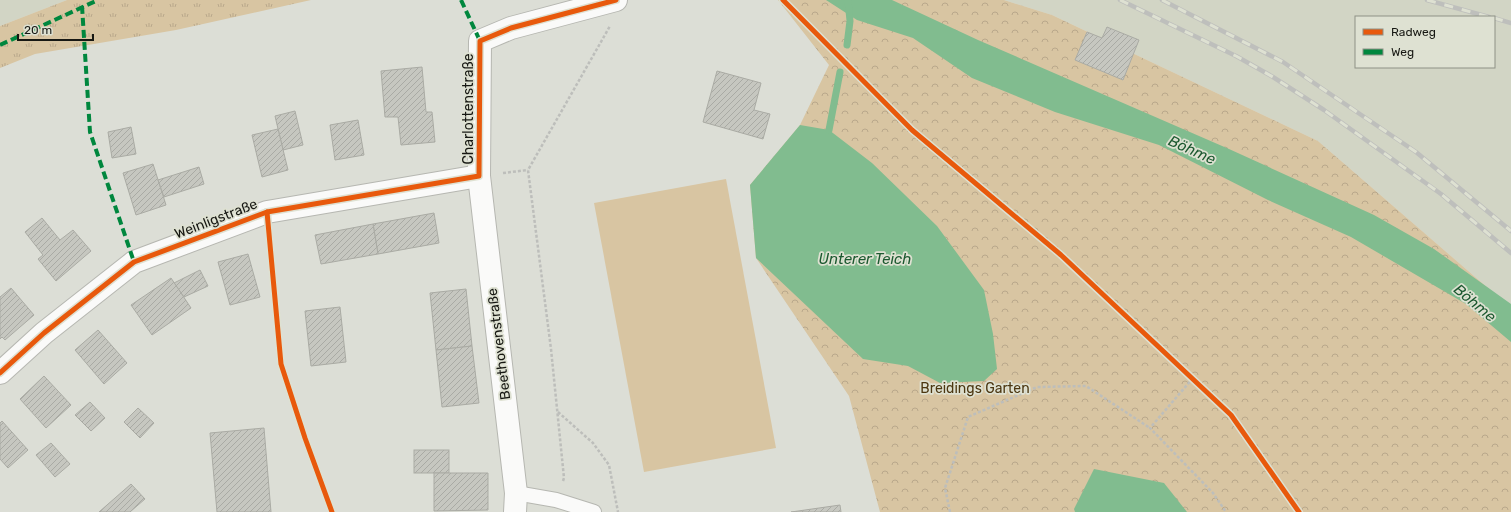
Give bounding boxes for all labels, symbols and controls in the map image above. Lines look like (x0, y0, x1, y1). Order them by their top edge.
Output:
scale bar (18, 16, 93, 42)
legend (1355, 16, 1495, 68)
text: 20 m (24, 23, 52, 37)
text: Radweg (1391, 25, 1436, 39)
text: Weg (1391, 45, 1414, 59)
street label: Charlottenstraße (460, 53, 477, 165)
water label: Böhme (1166, 132, 1219, 169)
street label: Weinligstraße (172, 195, 260, 243)
water label: Unterer Teich (818, 250, 912, 268)
water label: Böhme (1450, 280, 1500, 326)
street label: Beethovenstraße (484, 287, 514, 401)
park label: Breidings Garten (920, 380, 1030, 397)

